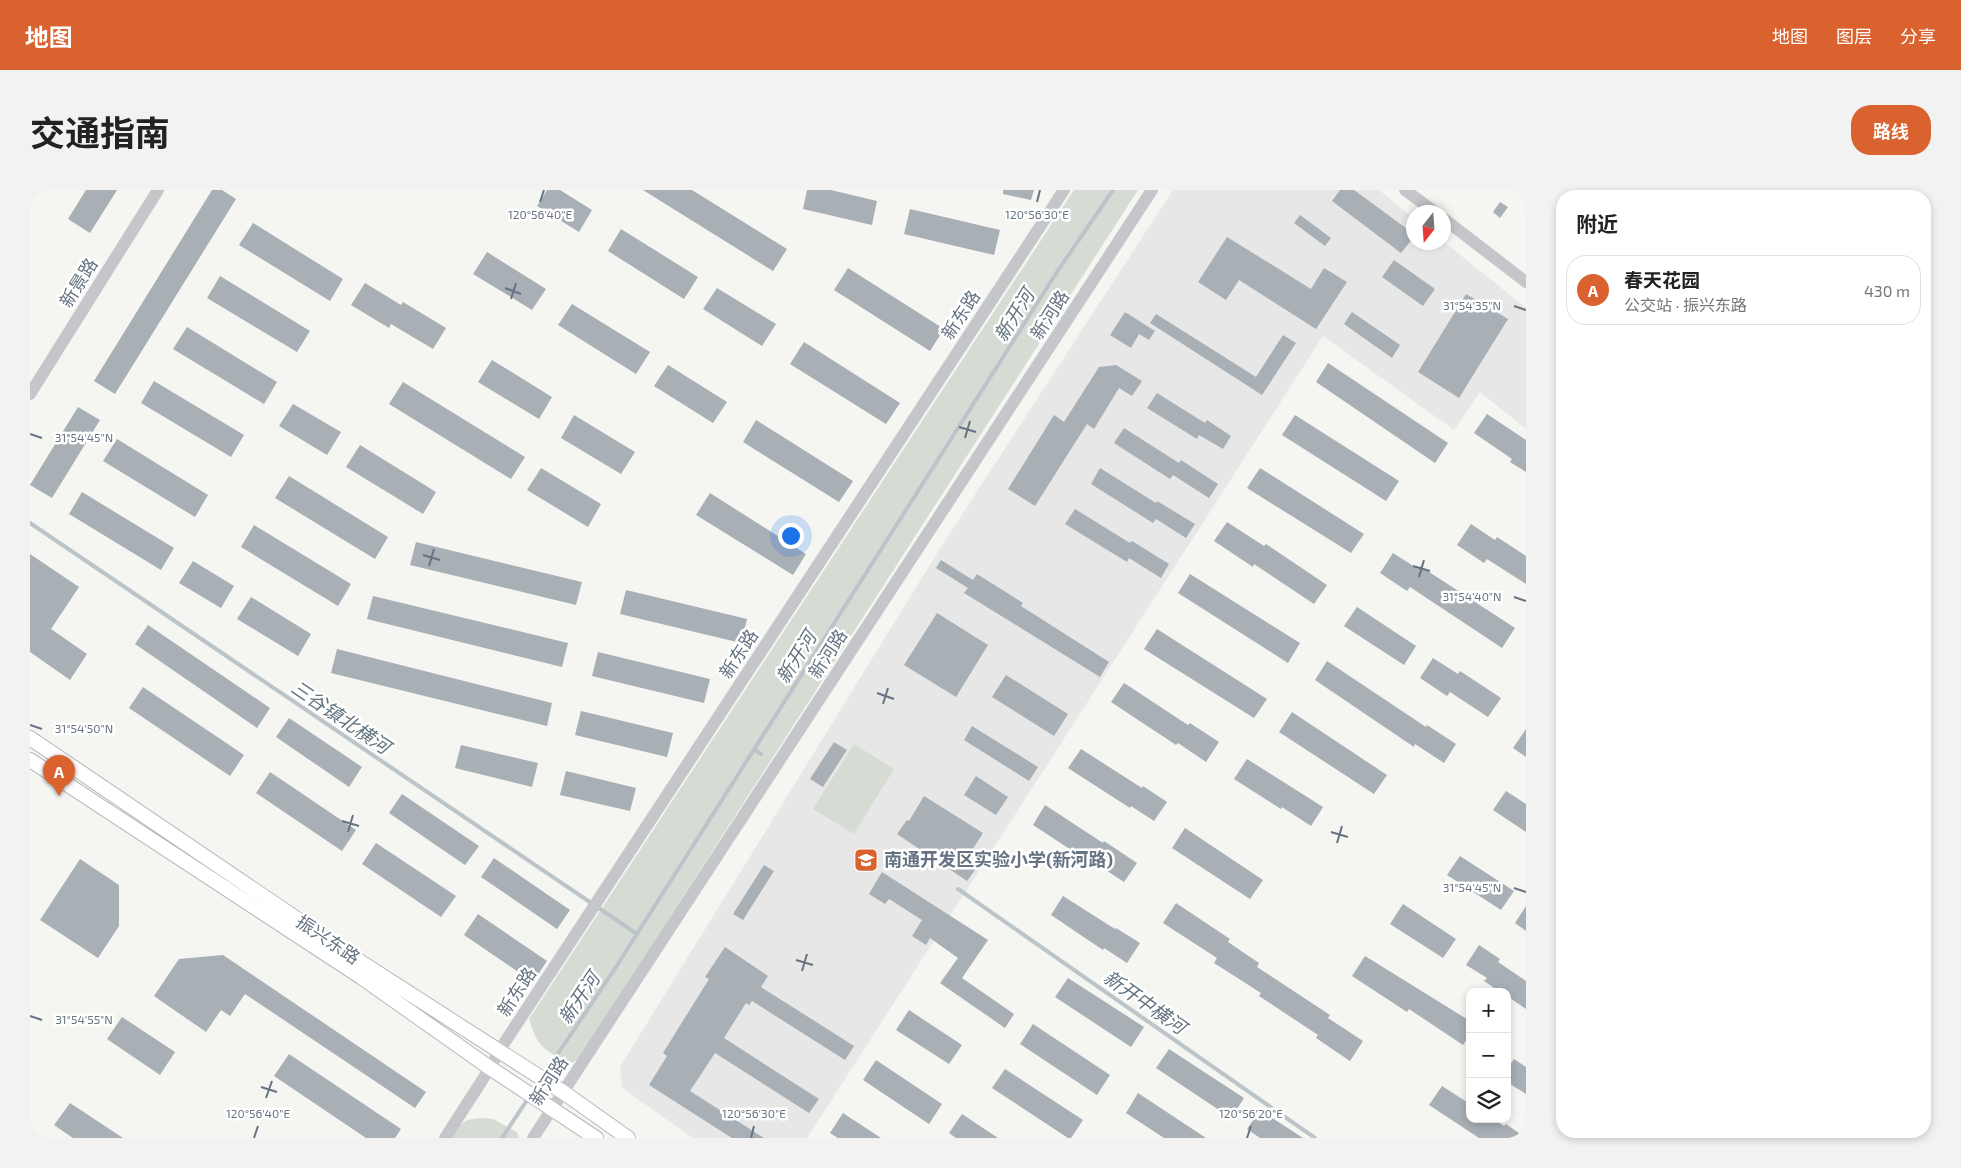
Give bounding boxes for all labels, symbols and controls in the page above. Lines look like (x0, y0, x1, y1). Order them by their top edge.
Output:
text: 地图 (25, 22, 73, 51)
text: 地图 (1772, 25, 1808, 47)
text: 图层 (1836, 25, 1872, 47)
text: 分享 (1900, 25, 1936, 47)
button: 路线 (1851, 105, 1931, 155)
text: 交通指南 (30, 111, 170, 153)
north arrow (1406, 205, 1451, 250)
text: 120°56'40"E (508, 207, 572, 221)
text: 120°56'30"E (1005, 207, 1069, 221)
text: 附近 (1576, 211, 1618, 236)
street label: 新景路 (55, 254, 102, 311)
text: 春天花园 (1624, 268, 1700, 291)
water label: 新开河 (989, 281, 1041, 345)
text: A (1588, 281, 1598, 300)
text: 430 m (1864, 281, 1910, 300)
street label: 新东路 (936, 286, 984, 343)
street label: 新河路 (1025, 286, 1073, 343)
text: 公交站 · 振兴东路 (1624, 295, 1747, 314)
text: 31°54'35"N (1443, 298, 1501, 312)
text: 31°54'45"N (55, 430, 113, 444)
your location (778, 523, 804, 549)
text: 31°54'40"N (1442, 589, 1502, 603)
water label: 新开河 (771, 623, 823, 687)
street label: 新东路 (714, 625, 762, 682)
street label: 新河路 (803, 625, 851, 682)
water label: 三谷镇北横河 (288, 675, 398, 760)
text: 31°54'50"N (55, 721, 113, 735)
pin: A (43, 755, 75, 796)
school or university icon: 南通开发区实验小学(新河路) (853, 847, 879, 873)
place label: 南通开发区实验小学(新河路) (884, 848, 1113, 870)
text: 31°54'45"N (1443, 880, 1501, 894)
street label: 振兴东路 (293, 910, 365, 968)
street label: 新东路 (492, 963, 540, 1020)
water label: 新开河 (553, 964, 606, 1028)
water label: 新开中横河 (1100, 965, 1194, 1041)
map controls (1466, 988, 1511, 1123)
button: + (1466, 988, 1511, 1033)
text: 31°54'55"N (55, 1012, 113, 1026)
button: − (1466, 1033, 1511, 1078)
street label: 新河路 (524, 1052, 572, 1109)
button: layers (1466, 1078, 1511, 1123)
text: 120°56'40"E (226, 1106, 290, 1120)
text: 120°56'30"E (722, 1106, 786, 1120)
text: 120°56'20"E (1219, 1106, 1283, 1120)

